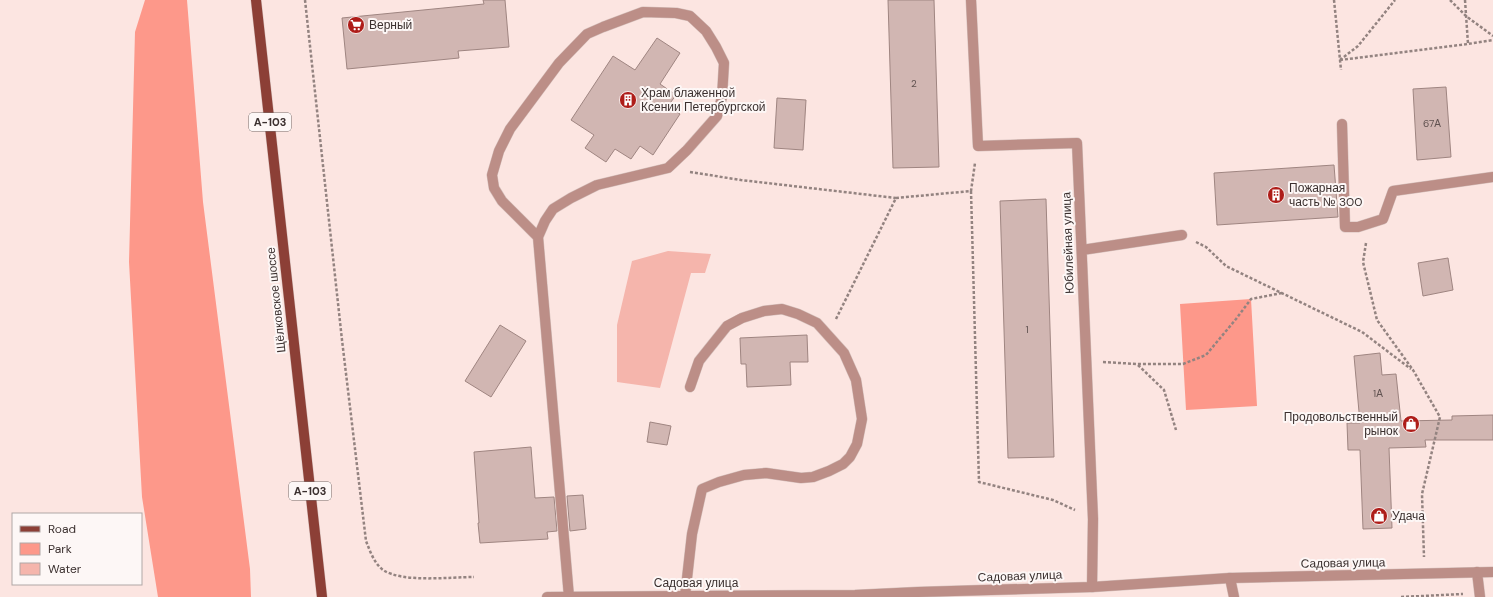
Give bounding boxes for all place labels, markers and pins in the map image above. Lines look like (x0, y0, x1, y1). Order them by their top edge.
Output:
supermarket icon: Верный (346, 15, 366, 35)
place label: Верный (369, 17, 412, 33)
place label: Храм блаженной Ксении Петербургской (641, 85, 766, 115)
building icon: Храм блаженной Ксении Петербургской (618, 90, 638, 110)
place label: Пожарная часть № 300 (1289, 180, 1362, 210)
building icon: Пожарная часть № 300 (1266, 185, 1286, 205)
place label: Продовольственный рынок (1284, 409, 1399, 439)
shop icon: Продовольственный рынок (1401, 414, 1421, 434)
shop icon: Удача (1369, 506, 1389, 526)
place label: Удача (1392, 508, 1425, 524)

